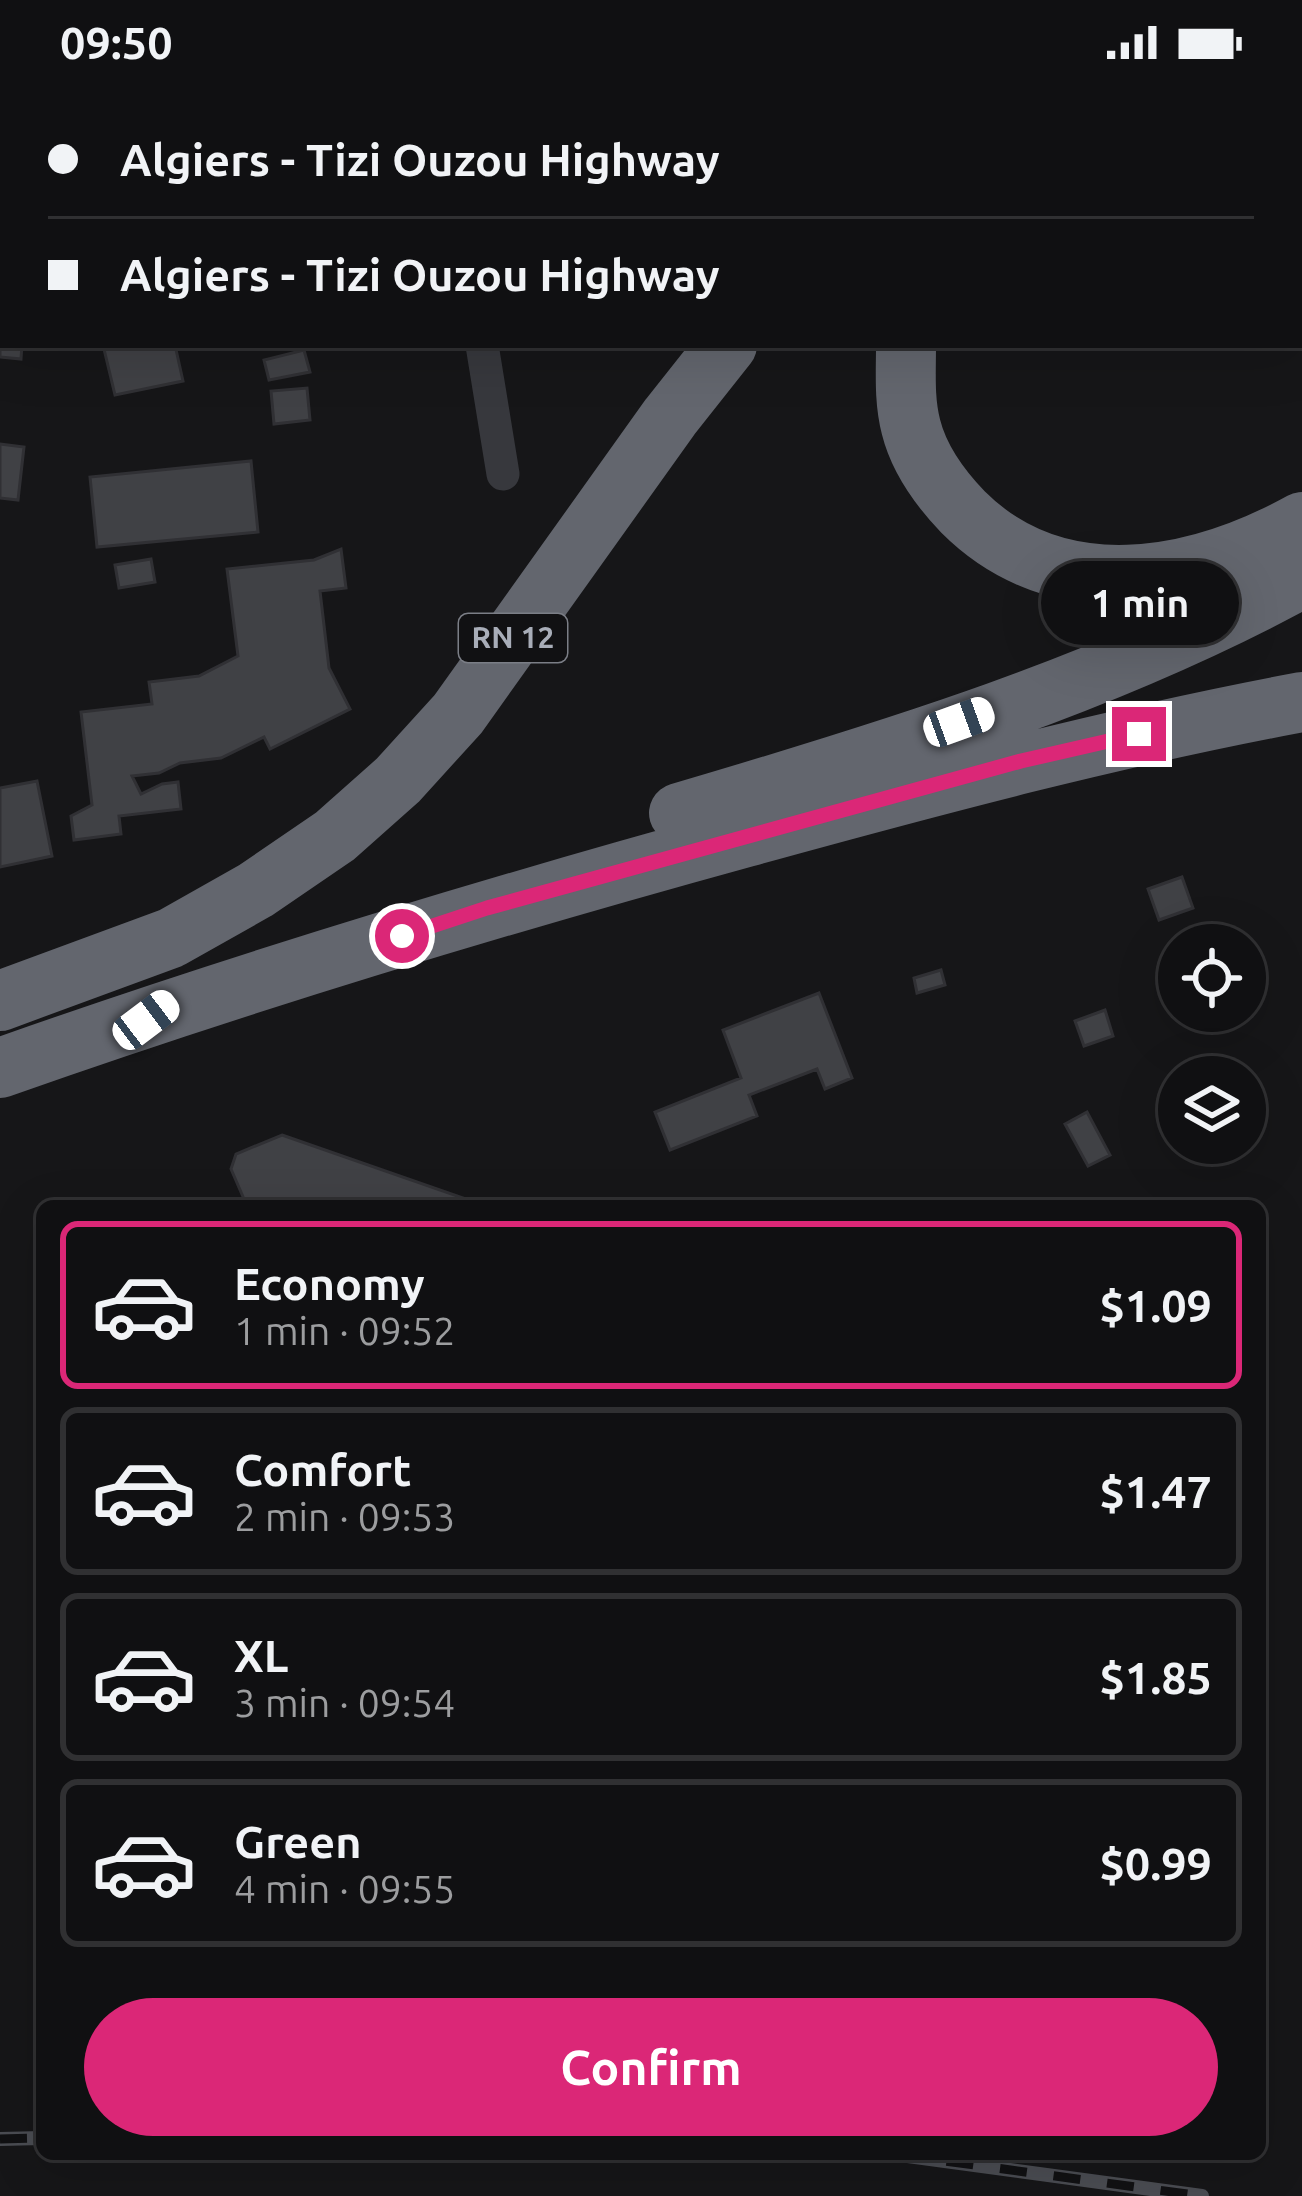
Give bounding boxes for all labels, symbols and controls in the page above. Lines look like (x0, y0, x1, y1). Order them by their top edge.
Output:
text: 09:50 (60, 17, 173, 68)
text: Algiers - Tizi Ouzou Highway (120, 134, 720, 185)
text: Algiers - Tizi Ouzou Highway (120, 249, 720, 300)
callout: 1 min (1040, 560, 1238, 644)
text: 1 min (1091, 581, 1189, 624)
road number: RN 12 (459, 614, 567, 662)
car (919, 693, 999, 751)
route end (1112, 707, 1166, 761)
route start (375, 909, 429, 963)
map controls (1158, 924, 1266, 1164)
button: locate (1158, 924, 1266, 1032)
car (106, 984, 186, 1056)
button: layers (1158, 1056, 1266, 1164)
icon: car (90, 1251, 198, 1359)
text: Economy (234, 1258, 425, 1309)
text: $1.09 (1099, 1280, 1212, 1331)
text: 1 min · 09:52 (234, 1309, 455, 1352)
icon: car (90, 1437, 198, 1545)
text: Comfort (234, 1444, 411, 1495)
text: $1.47 (1099, 1466, 1212, 1517)
text: 2 min · 09:53 (234, 1495, 455, 1538)
icon: car (90, 1623, 198, 1731)
text: XL (234, 1630, 288, 1681)
text: $1.85 (1099, 1652, 1212, 1703)
text: 3 min · 09:54 (234, 1681, 455, 1724)
icon: car (90, 1809, 198, 1917)
text: Green (234, 1816, 361, 1867)
text: $0.99 (1099, 1838, 1212, 1889)
text: 4 min · 09:55 (234, 1867, 455, 1910)
button: Confirm (84, 1998, 1218, 2136)

